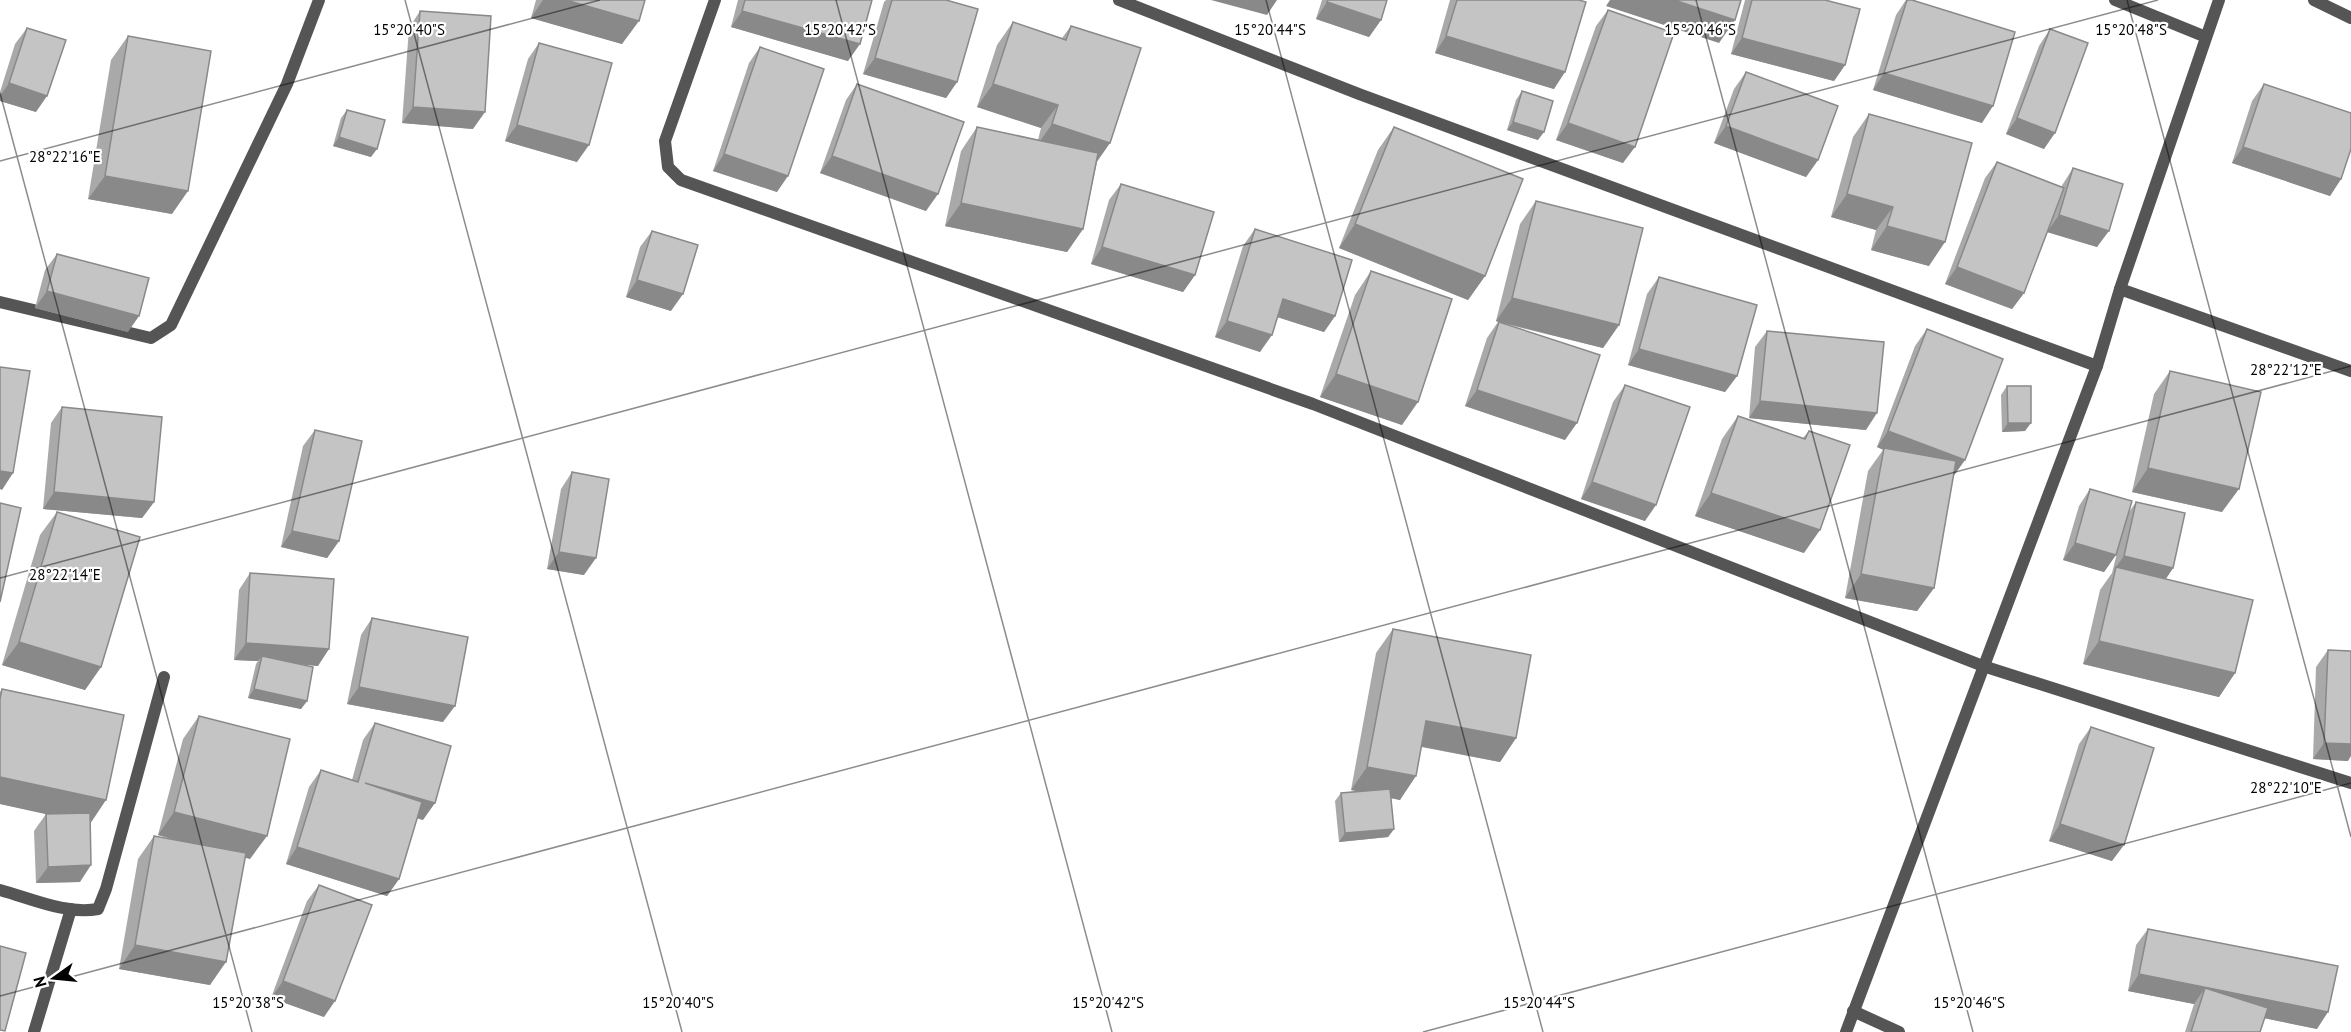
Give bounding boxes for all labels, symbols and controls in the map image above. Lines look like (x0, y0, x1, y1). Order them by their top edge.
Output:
text: 15°20'40"S (373, 20, 445, 39)
text: 15°20'42"S (804, 20, 876, 39)
text: 15°20'44"S (1234, 20, 1306, 39)
text: 15°20'46"S (1664, 20, 1736, 39)
text: 15°20'48"S (2095, 20, 2167, 39)
text: 28°22'16"E (29, 147, 101, 166)
text: 28°22'12"E (2250, 360, 2322, 379)
text: 28°22'14"E (29, 565, 101, 584)
text: 28°22'10"E (2250, 778, 2322, 797)
north arrow (24, 948, 84, 1008)
text: N (28, 974, 51, 990)
text: 15°20'38"S (212, 993, 284, 1012)
text: 15°20'40"S (642, 993, 714, 1012)
text: 15°20'42"S (1072, 993, 1144, 1012)
text: 15°20'44"S (1503, 993, 1575, 1012)
text: 15°20'46"S (1933, 993, 2005, 1012)

